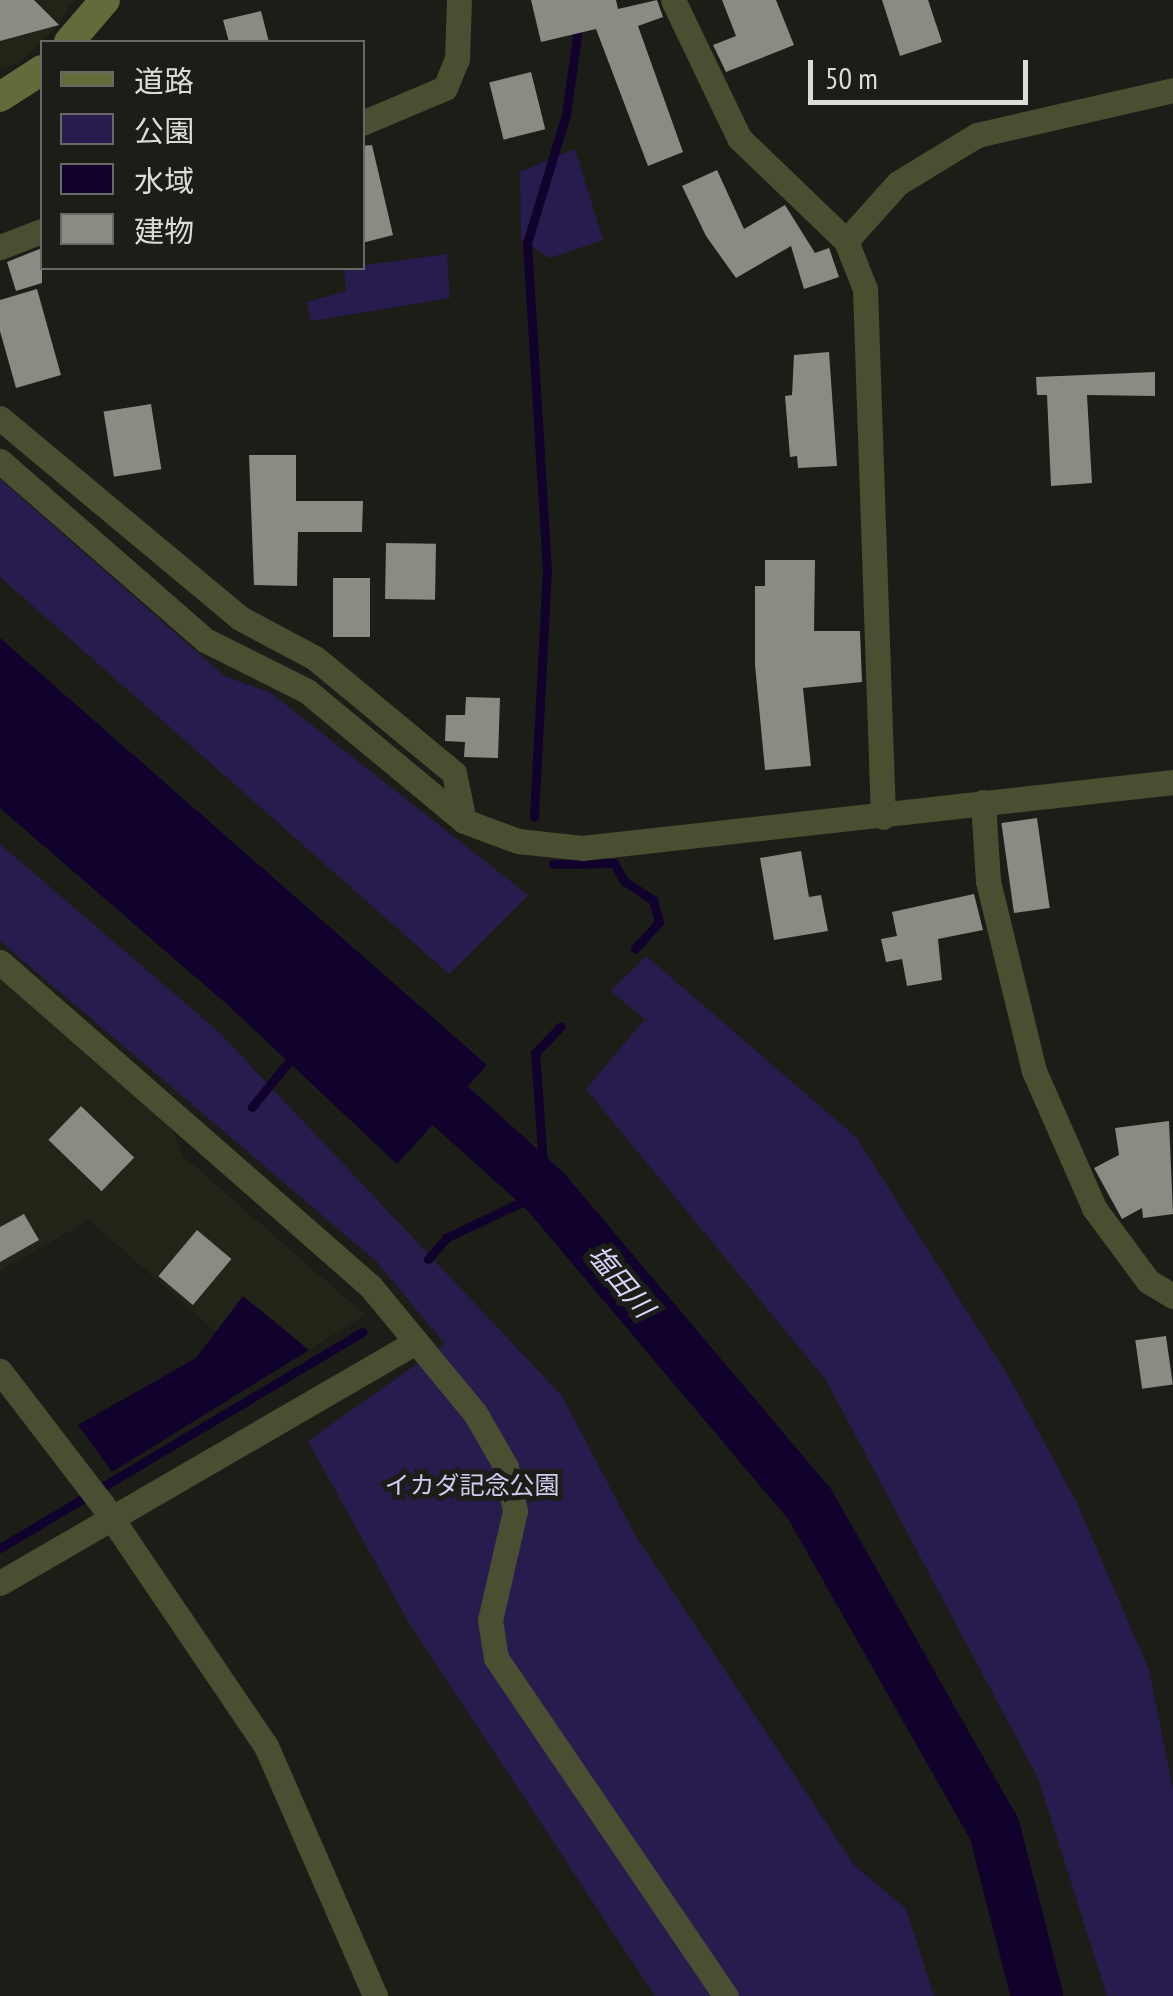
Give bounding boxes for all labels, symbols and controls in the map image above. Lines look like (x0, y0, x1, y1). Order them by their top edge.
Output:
legend (40, 40, 365, 270)
scale bar (813, 40, 1033, 102)
text: 50 m (825, 58, 878, 97)
text: 道路 (134, 61, 194, 100)
text: 公園 (134, 111, 194, 150)
text: 水域 (134, 161, 194, 200)
text: 建物 (134, 211, 194, 250)
water label: 塩田川 (581, 1238, 661, 1324)
park label: イカダ記念公園 (385, 1470, 559, 1500)

